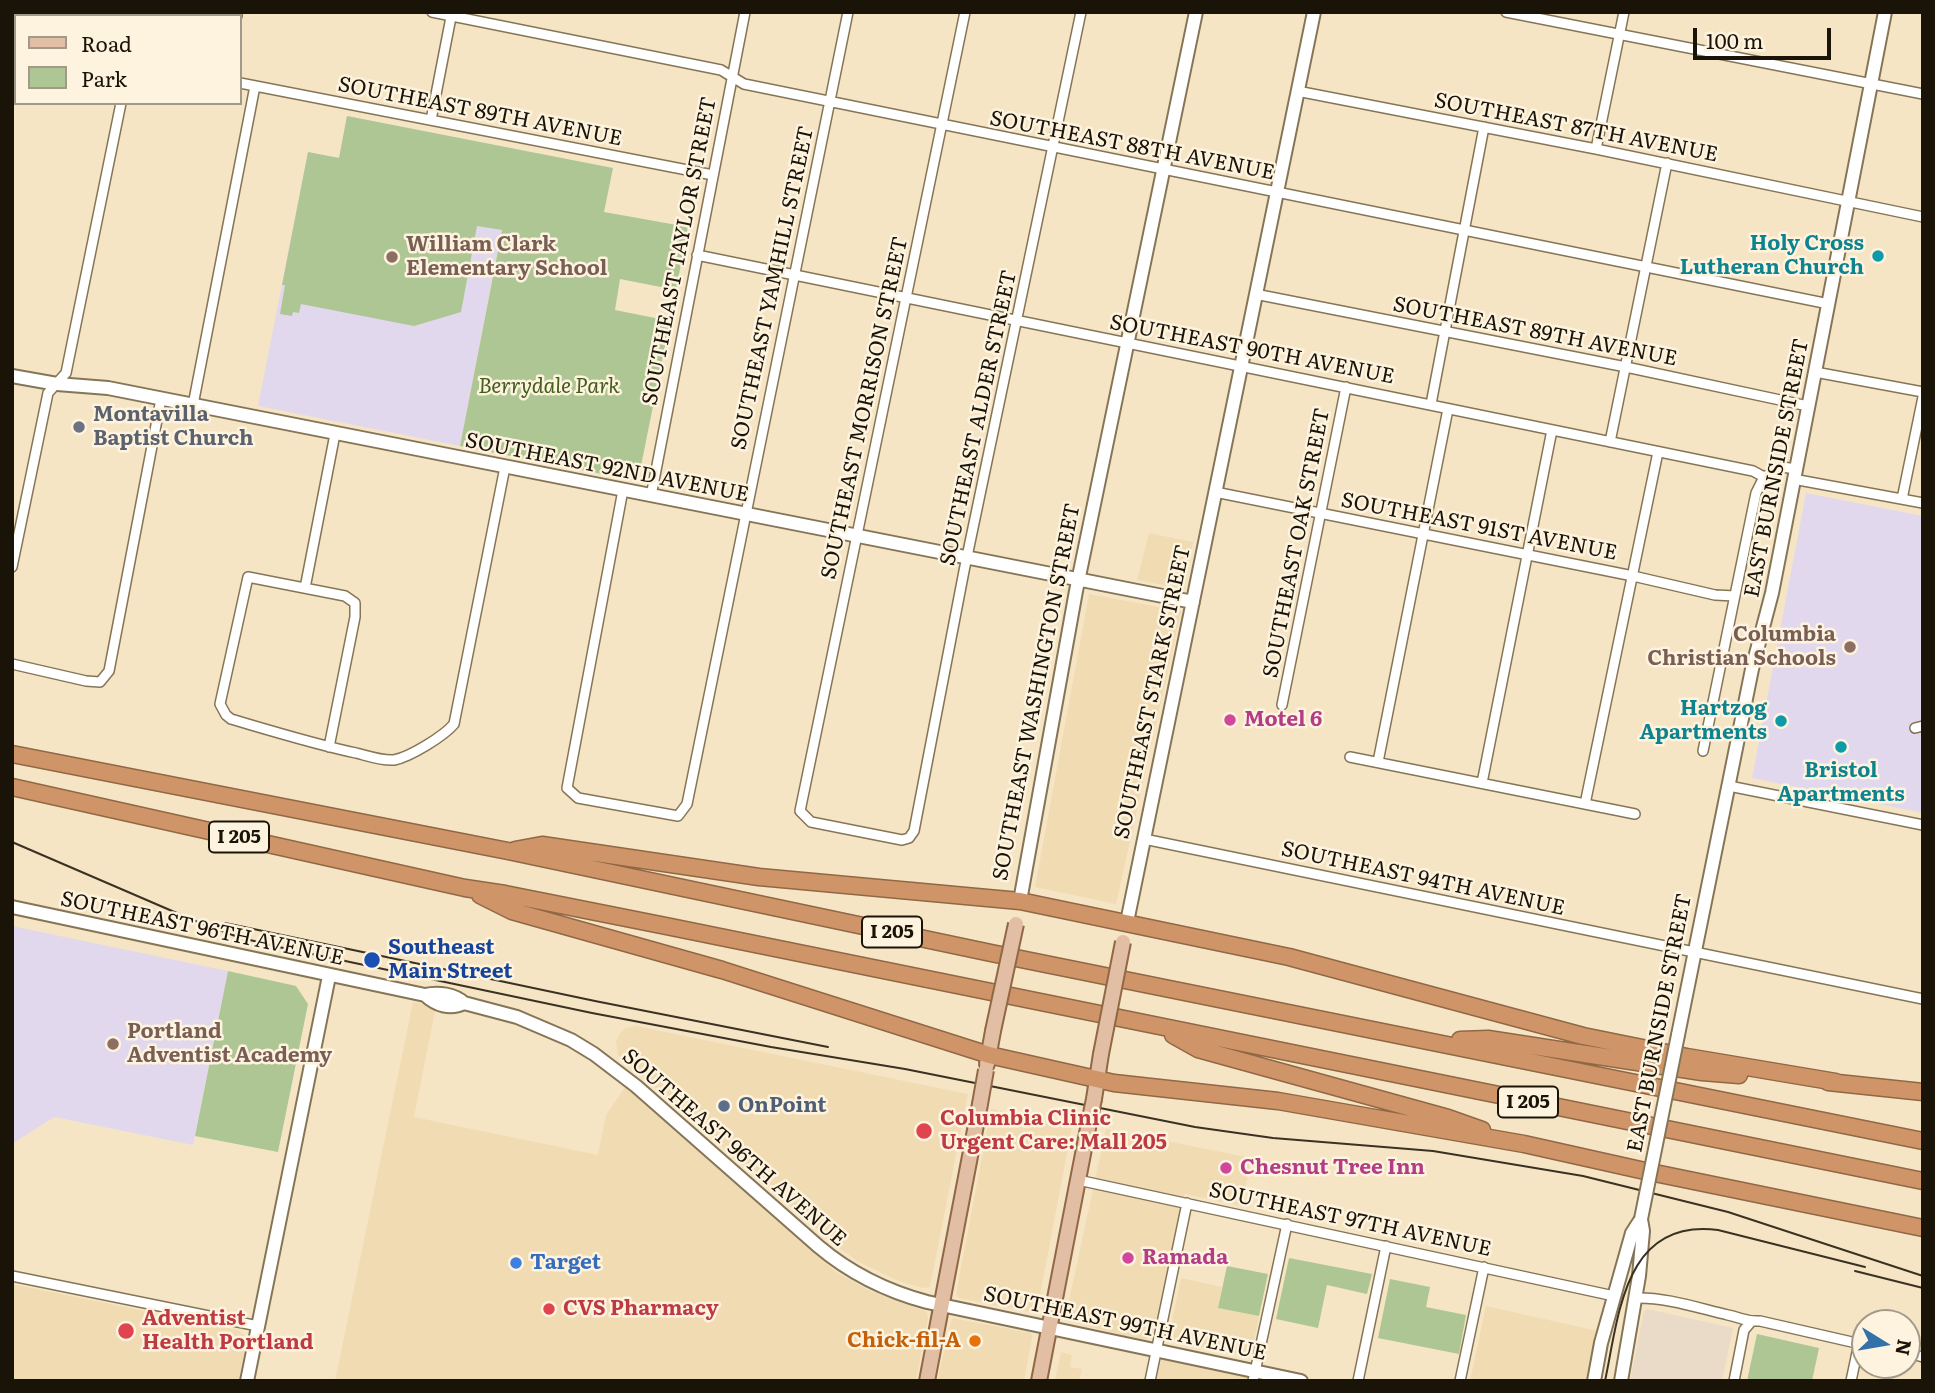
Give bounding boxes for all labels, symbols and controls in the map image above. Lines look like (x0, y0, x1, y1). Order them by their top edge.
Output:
legend (14, 14, 242, 105)
scale bar (1697, 14, 1835, 58)
text: 100 m (1706, 24, 1763, 55)
text: Road (81, 27, 132, 58)
text: Park (81, 62, 127, 93)
street label: SOUTHEAST 89TH AVENUE (336, 72, 624, 152)
street label: SOUTHEAST 87TH AVENUE (1432, 88, 1720, 168)
street label: SOUTHEAST TAYLOR STREET (638, 95, 722, 407)
street label: SOUTHEAST 88TH AVENUE (987, 106, 1277, 186)
street label: SOUTHEAST YAMHILL STREET (726, 124, 820, 452)
place label: Holy Cross Lutheran Church (1680, 231, 1864, 281)
place label: William Clark Elementary School (406, 232, 607, 282)
street label: SOUTHEAST MORRISON STREET (816, 234, 914, 582)
marker: Holy Cross Lutheran Church (1870, 248, 1886, 264)
marker: William Clark Elementary School (384, 249, 400, 265)
street label: SOUTHEAST ALDER STREET (935, 268, 1023, 568)
street label: SOUTHEAST 89TH AVENUE (1391, 292, 1679, 372)
street label: SOUTHEAST 90TH AVENUE (1107, 310, 1397, 390)
street label: EAST BURNSIDE STREET (1740, 336, 1814, 600)
park label: Berrydale Park (478, 374, 620, 400)
place label: Montavilla Baptist Church (93, 402, 254, 452)
street label: SOUTHEAST OAK STREET (1258, 406, 1336, 680)
marker: Montavilla Baptist Church (71, 419, 87, 435)
street label: SOUTHEAST 92ND AVENUE (463, 428, 751, 508)
street label: SOUTHEAST 91ST AVENUE (1339, 488, 1619, 566)
street label: SOUTHEAST WASHINGTON STREET (988, 501, 1086, 883)
street label: SOUTHEAST STARK STREET (1109, 543, 1197, 841)
place label: Columbia Christian Schools (1647, 622, 1836, 672)
marker: Columbia Christian Schools (1842, 639, 1858, 655)
place label: Hartzog Apartments (1640, 696, 1767, 746)
place label: Motel 6 (1244, 707, 1322, 733)
marker: Motel 6 (1222, 712, 1238, 728)
marker: Hartzog Apartments (1773, 713, 1789, 729)
marker: Bristol Apartments (1833, 739, 1849, 755)
place label: Bristol Apartments (1777, 758, 1905, 808)
road number: I 205 (209, 822, 269, 852)
street label: SOUTHEAST 94TH AVENUE (1279, 837, 1567, 921)
street label: SOUTHEAST 96TH AVENUE (58, 887, 346, 971)
street label: EAST BURNSIDE STREET (1623, 891, 1697, 1155)
road number: I 205 (862, 916, 922, 948)
place label: Southeast Main Street (388, 935, 513, 985)
marker: Southeast Main Street (362, 950, 382, 970)
place label: Portland Adventist Academy (127, 1019, 332, 1069)
marker: Portland Adventist Academy (105, 1036, 121, 1052)
street label: SOUTHEAST 96TH AVENUE (617, 1044, 851, 1252)
road number: I 205 (1498, 1086, 1558, 1118)
place label: OnPoint (738, 1093, 826, 1119)
marker: OnPoint (716, 1098, 732, 1114)
place label: Columbia Clinic Urgent Care: Mall 205 (940, 1106, 1167, 1156)
marker: Columbia Clinic Urgent Care: Mall 205 (914, 1121, 934, 1141)
place label: Chesnut Tree Inn (1240, 1155, 1425, 1181)
marker: Chesnut Tree Inn (1218, 1160, 1234, 1176)
street label: SOUTHEAST 97TH AVENUE (1207, 1178, 1493, 1262)
place label: Ramada (1142, 1245, 1228, 1271)
place label: Target (530, 1250, 601, 1276)
marker: Ramada (1120, 1250, 1136, 1266)
marker: Target (508, 1255, 524, 1271)
street label: SOUTHEAST 99TH AVENUE (981, 1282, 1269, 1366)
place label: CVS Pharmacy (563, 1296, 719, 1322)
marker: CVS Pharmacy (541, 1301, 557, 1317)
place label: Adventist Health Portland (142, 1306, 314, 1356)
north arrow (1851, 1309, 1921, 1379)
marker: Adventist Health Portland (116, 1321, 136, 1341)
place label: Chick-fil-A (847, 1328, 961, 1354)
marker: Chick-fil-A (967, 1333, 983, 1349)
text: N (1889, 1337, 1920, 1358)

